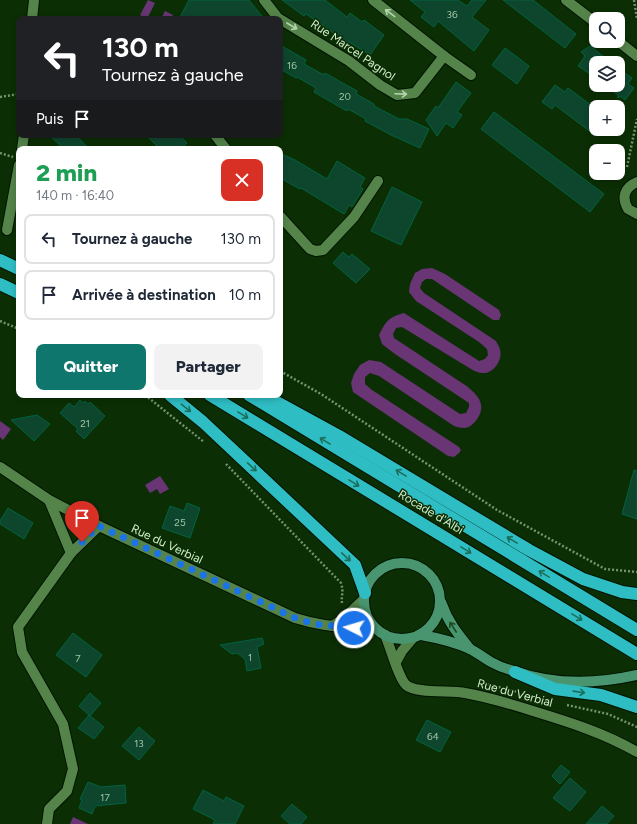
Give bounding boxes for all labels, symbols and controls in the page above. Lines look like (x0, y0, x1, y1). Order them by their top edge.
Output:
one-way arrow (384, 8, 395, 17)
house number: 36 (446, 8, 458, 21)
map controls (589, 12, 625, 180)
button: search (589, 12, 625, 48)
street label: Rue Marcel Pagnol (308, 17, 398, 83)
one-way arrow (286, 22, 298, 30)
text: 130 m (102, 30, 179, 64)
icon: left (36, 32, 88, 84)
button: layers (589, 56, 625, 92)
house number: 16 (287, 59, 297, 72)
text: Tournez à gauche (102, 64, 244, 86)
house number: 20 (339, 90, 351, 103)
one-way arrow (395, 90, 408, 97)
button: + (589, 100, 625, 136)
icon: arrive (71, 108, 93, 130)
text: Puis (36, 110, 63, 128)
button: − (589, 144, 625, 180)
text: 2 min (36, 158, 97, 187)
button: close (221, 159, 263, 201)
text: 140 m · 16:40 (36, 188, 114, 203)
icon: left (38, 228, 60, 250)
text: Tournez à gauche (72, 230, 192, 248)
text: 130 m (221, 230, 261, 248)
icon: arrive (38, 284, 60, 306)
text: Arrivée à destination (72, 286, 216, 304)
text: 10 m (229, 286, 261, 304)
button: Quitter (36, 344, 146, 390)
button: Partager (154, 344, 263, 390)
one-way arrow (181, 404, 192, 413)
one-way arrow (237, 412, 249, 420)
house number: 21 (80, 417, 90, 430)
one-way arrow (320, 437, 331, 445)
one-way arrow (247, 463, 257, 472)
one-way arrow (395, 468, 407, 476)
one-way arrow (348, 479, 360, 487)
street label: Rocade d'Albi (396, 487, 466, 537)
pin (65, 501, 99, 542)
icon: arrive (71, 507, 93, 529)
house number: 25 (174, 516, 186, 529)
street label: Rue du Verbial (129, 521, 205, 567)
one-way arrow (507, 536, 518, 544)
one-way arrow (460, 546, 472, 554)
one-way arrow (341, 552, 351, 561)
one-way arrow (538, 569, 550, 577)
position arrow (333, 607, 375, 649)
one-way arrow (571, 614, 583, 622)
one-way arrow (448, 621, 457, 632)
house number: 1 (248, 651, 252, 664)
house number: 7 (75, 652, 81, 665)
street label: Rue du Verbial (476, 676, 554, 710)
one-way arrow (572, 688, 585, 696)
house number: 64 (427, 730, 439, 743)
house number: 13 (134, 737, 144, 750)
house number: 17 (100, 791, 110, 804)

